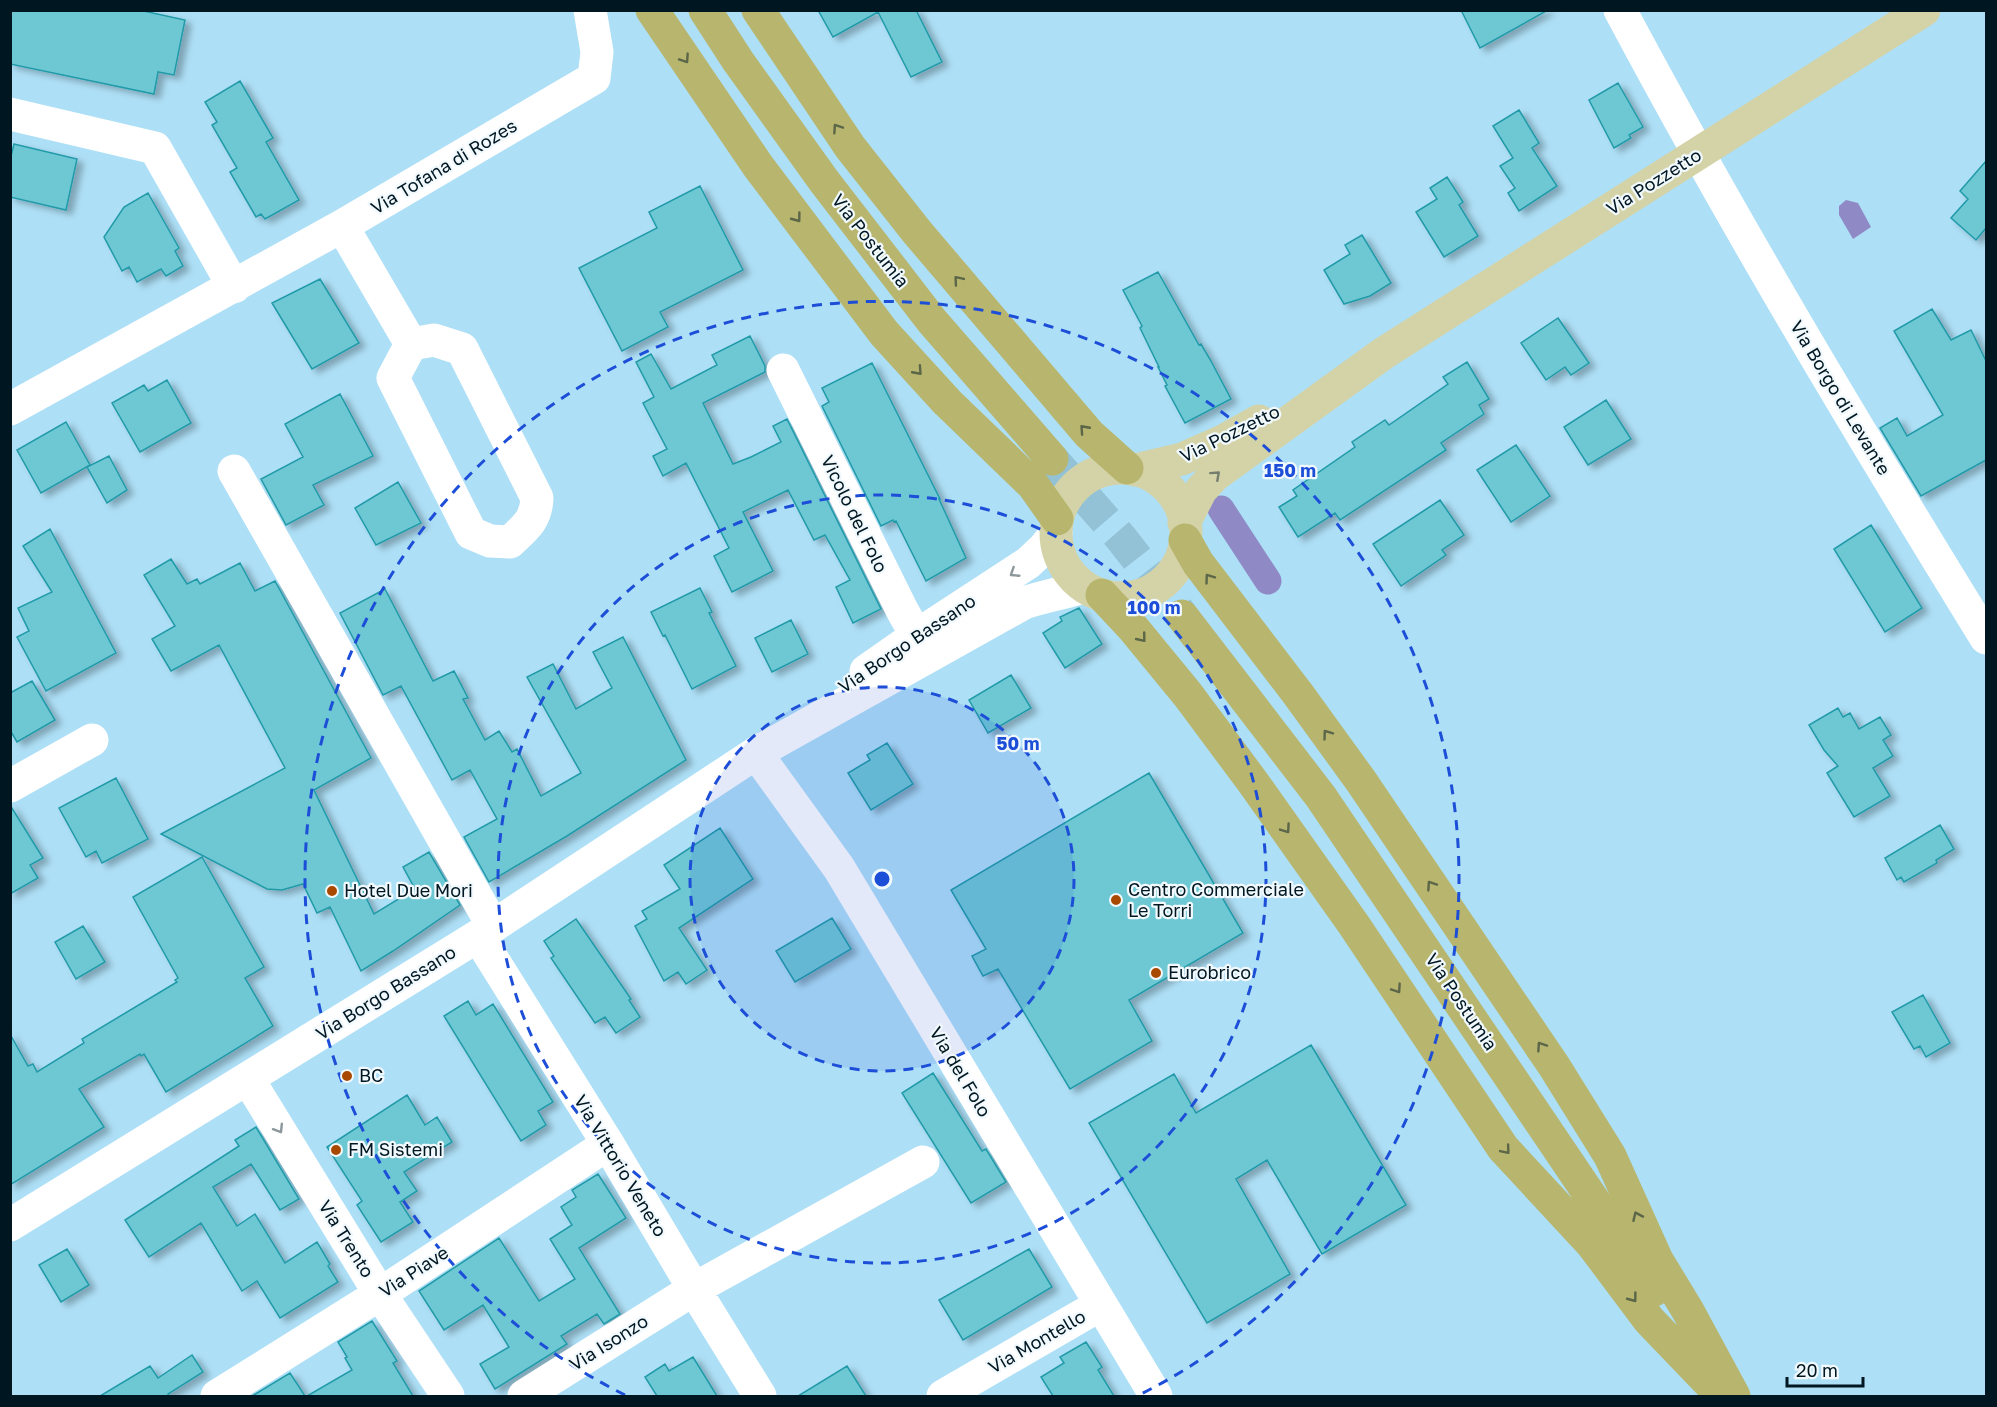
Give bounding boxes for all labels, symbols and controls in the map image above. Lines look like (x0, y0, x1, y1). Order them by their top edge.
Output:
one-way arrow (678, 52, 689, 63)
street label: Via Tofana di Rozes (367, 114, 520, 218)
one-way arrow (833, 123, 844, 134)
street label: Via Pozzetto (1602, 143, 1705, 219)
street label: Via Postumia (827, 189, 914, 291)
one-way arrow (790, 211, 801, 222)
one-way arrow (954, 276, 965, 287)
street label: Via Borgo di Levante (1786, 316, 1896, 479)
one-way arrow (911, 364, 922, 375)
street label: Via Pozzetto (1176, 400, 1283, 467)
one-way arrow (1080, 425, 1091, 436)
street label: Vicolo del Folo (817, 451, 893, 576)
text: 150 m (1264, 459, 1316, 481)
one-way arrow (1210, 471, 1220, 482)
one-way arrow (1009, 566, 1020, 577)
one-way arrow (1205, 574, 1216, 585)
street label: Via Borgo Bassano (834, 589, 979, 697)
text: 100 m (1128, 596, 1180, 618)
one-way arrow (1134, 631, 1145, 642)
one-way arrow (1323, 729, 1334, 740)
text: 50 m (997, 732, 1039, 754)
one-way arrow (1279, 822, 1290, 833)
centre of rings (872, 869, 892, 889)
place label: Centro Commerciale Le Torri (1128, 878, 1304, 921)
place label: Hotel Due Mori (344, 879, 473, 901)
one-way arrow (1427, 881, 1438, 892)
marker: Hotel Due Mori (325, 884, 339, 898)
marker: Centro Commerciale Le Torri (1109, 893, 1123, 907)
street label: Via Borgo Bassano (311, 940, 460, 1044)
street label: Via Postumia (1421, 949, 1502, 1054)
place label: Eurobrico (1168, 961, 1251, 983)
marker: Eurobrico (1149, 966, 1163, 980)
one-way arrow (1390, 982, 1401, 993)
street label: Via del Folo (925, 1023, 996, 1120)
one-way arrow (1537, 1042, 1548, 1053)
place label: BC (359, 1064, 383, 1086)
marker: BC (340, 1069, 354, 1083)
street label: Via Vittorio Veneto (570, 1091, 672, 1240)
one-way arrow (271, 1123, 283, 1133)
place label: FM Sistemi (348, 1138, 443, 1160)
marker: FM Sistemi (329, 1143, 343, 1157)
one-way arrow (1499, 1143, 1510, 1154)
street label: Via Trento (314, 1196, 379, 1281)
one-way arrow (1632, 1211, 1644, 1222)
street label: Via Piave (375, 1241, 452, 1302)
one-way arrow (1626, 1292, 1637, 1303)
street label: Via Montello (984, 1304, 1089, 1378)
street label: Via Isonzo (565, 1309, 652, 1375)
scale bar (1787, 1350, 1864, 1388)
text: 20 m (1796, 1359, 1838, 1381)

